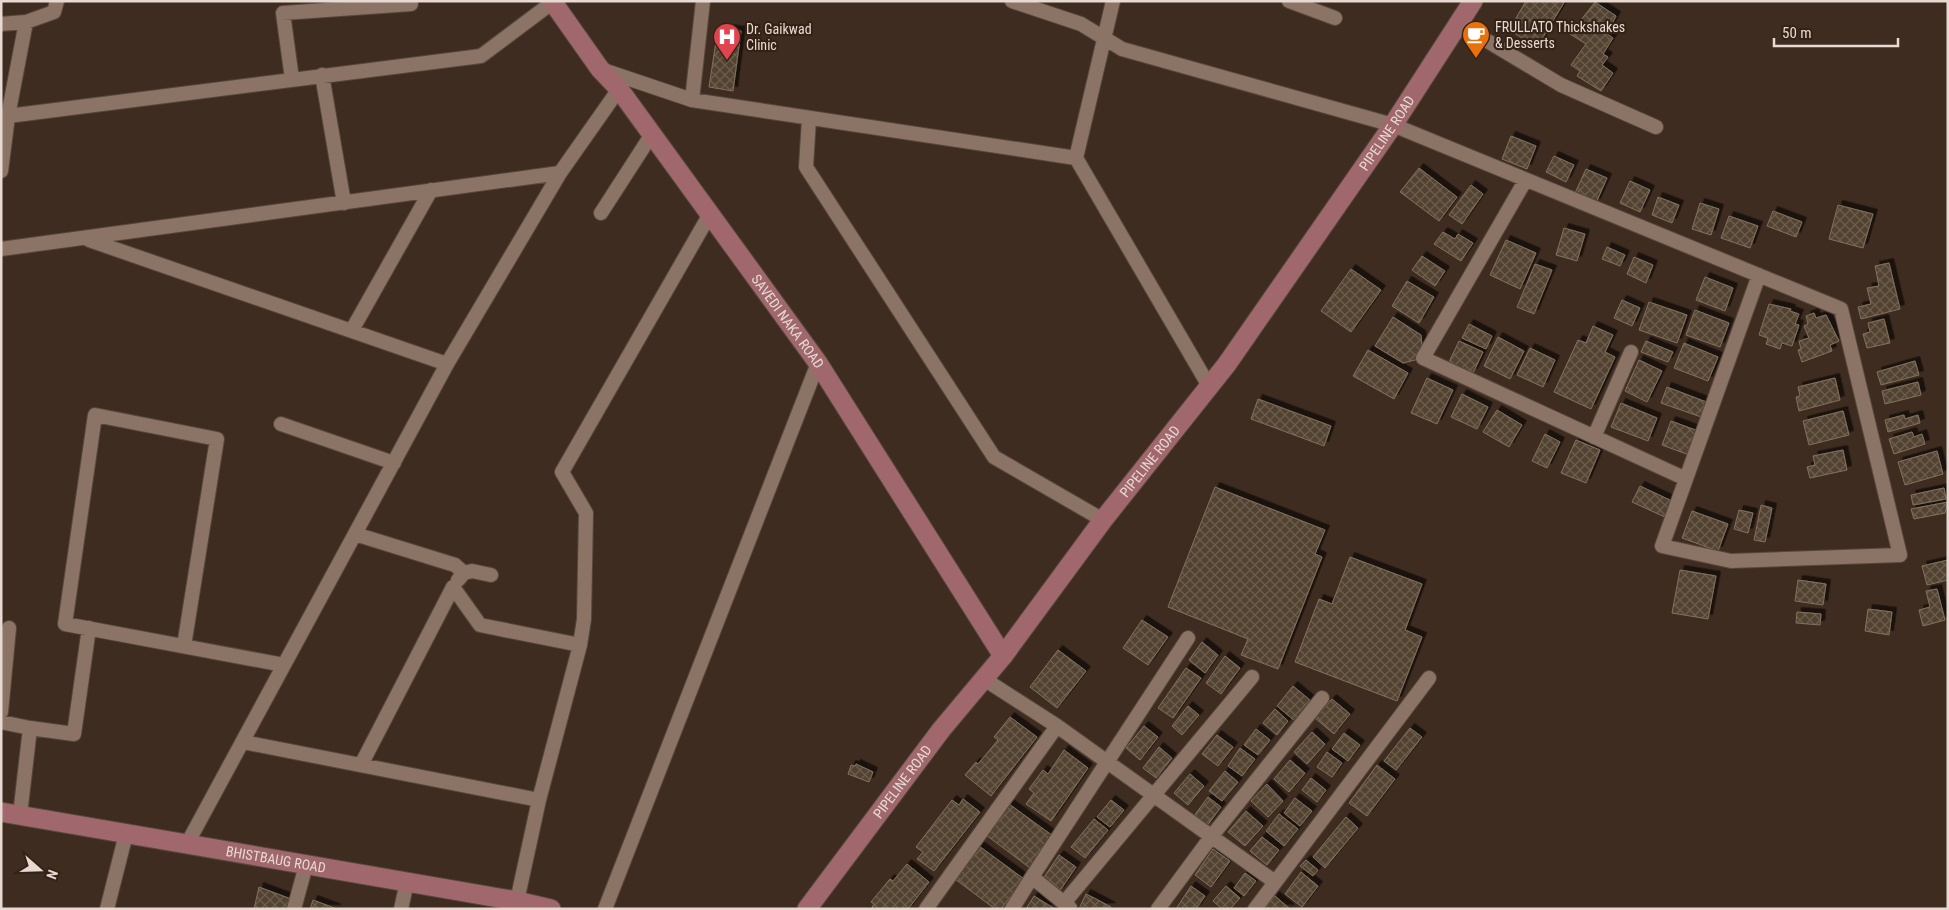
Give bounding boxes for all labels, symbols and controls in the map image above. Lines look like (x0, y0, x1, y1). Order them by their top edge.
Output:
scale bar (1774, 15, 1898, 47)
place label: FRULLATO Thickshakes & Desserts (1495, 19, 1625, 51)
cafe icon: FRULLATO Thickshakes & Desserts (1461, 20, 1491, 59)
place label: Dr. Gaikwad Clinic (746, 21, 812, 53)
hospital icon: Dr. Gaikwad Clinic (712, 22, 742, 61)
text: 50 m (1782, 24, 1812, 42)
street label: PIPELINE ROAD (1356, 93, 1418, 174)
street label: SAVEDI NAKA ROAD (748, 271, 827, 371)
street label: PIPELINE ROAD (1116, 422, 1183, 500)
street label: PIPELINE ROAD (870, 742, 935, 821)
street label: BHISTBAUG ROAD (225, 843, 327, 876)
north arrow (15, 845, 65, 895)
text: N (43, 868, 61, 881)

